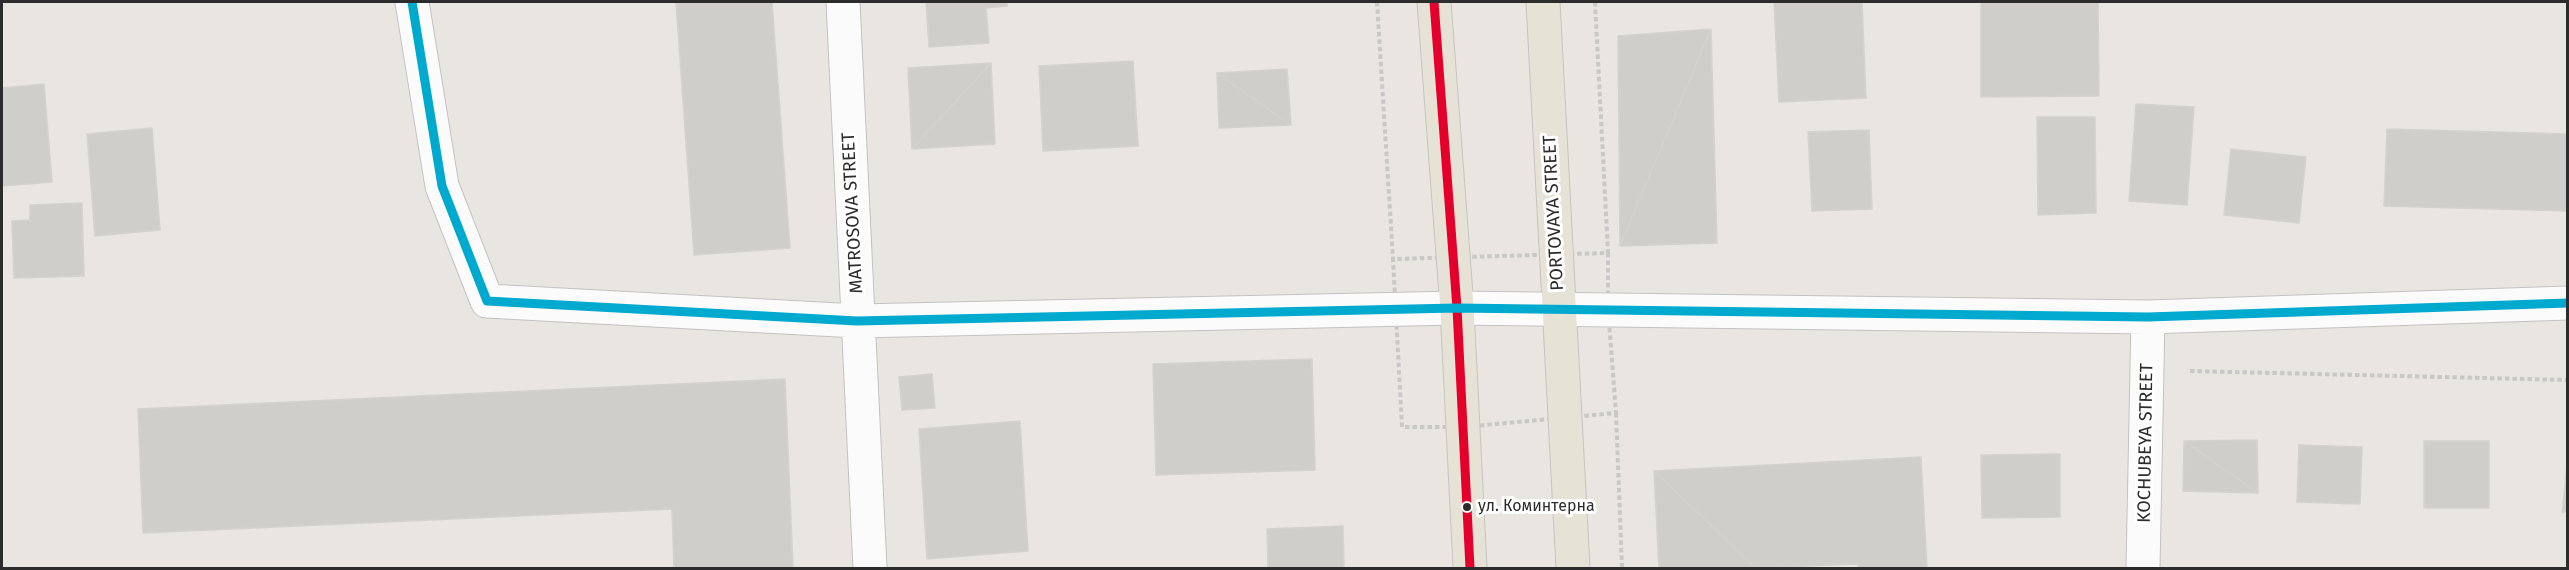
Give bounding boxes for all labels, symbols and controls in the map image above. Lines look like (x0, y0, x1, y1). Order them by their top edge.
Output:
street label: MATROSOVA STREET (838, 132, 868, 294)
street label: PORTOVAYA STREET (1539, 135, 1569, 291)
street label: KOCHUBEYA STREET (2134, 363, 2158, 523)
place label: ул. Коминтерна (1478, 497, 1595, 517)
marker: ул. Коминтерна (1461, 501, 1473, 513)

